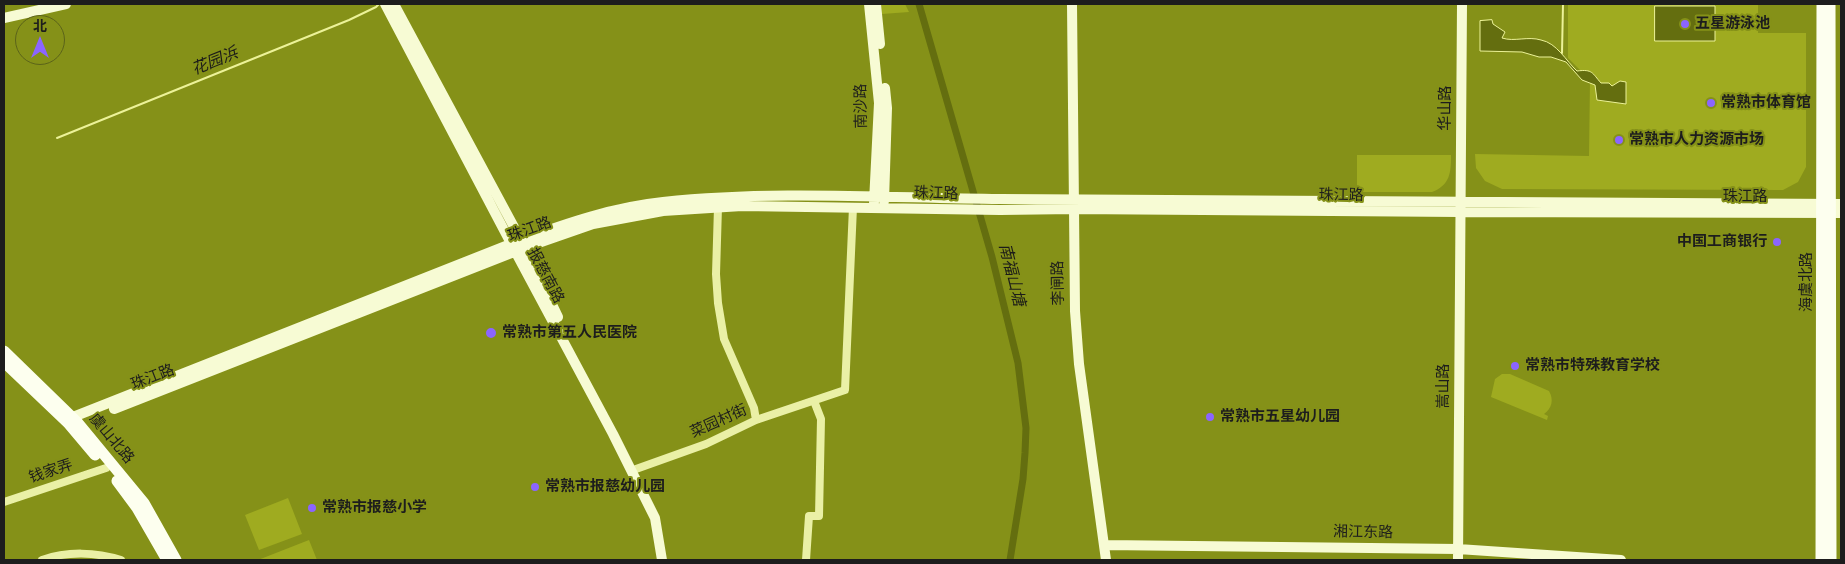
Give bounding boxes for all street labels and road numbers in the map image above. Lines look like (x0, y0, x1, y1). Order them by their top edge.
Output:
street label: 南沙路 (853, 83, 871, 129)
street label: 华山路 (1437, 86, 1455, 130)
street label: 珠江路 (913, 184, 959, 204)
street label: 珠江路 (1318, 187, 1364, 205)
street label: 珠江路 (1723, 188, 1767, 206)
street label: 珠江路 (506, 214, 554, 246)
street label: 报慈南路 (523, 245, 567, 307)
street label: 海虞北路 (1798, 252, 1816, 312)
street label: 李闸路 (1050, 260, 1068, 306)
street label: 珠江路 (129, 362, 177, 394)
street label: 嵩山路 (1435, 364, 1453, 408)
street label: 菜园村街 (688, 402, 750, 442)
street label: 虞山北路 (85, 410, 137, 468)
street label: 钱家弄 (27, 456, 75, 488)
street label: 湘江东路 (1333, 523, 1393, 543)

